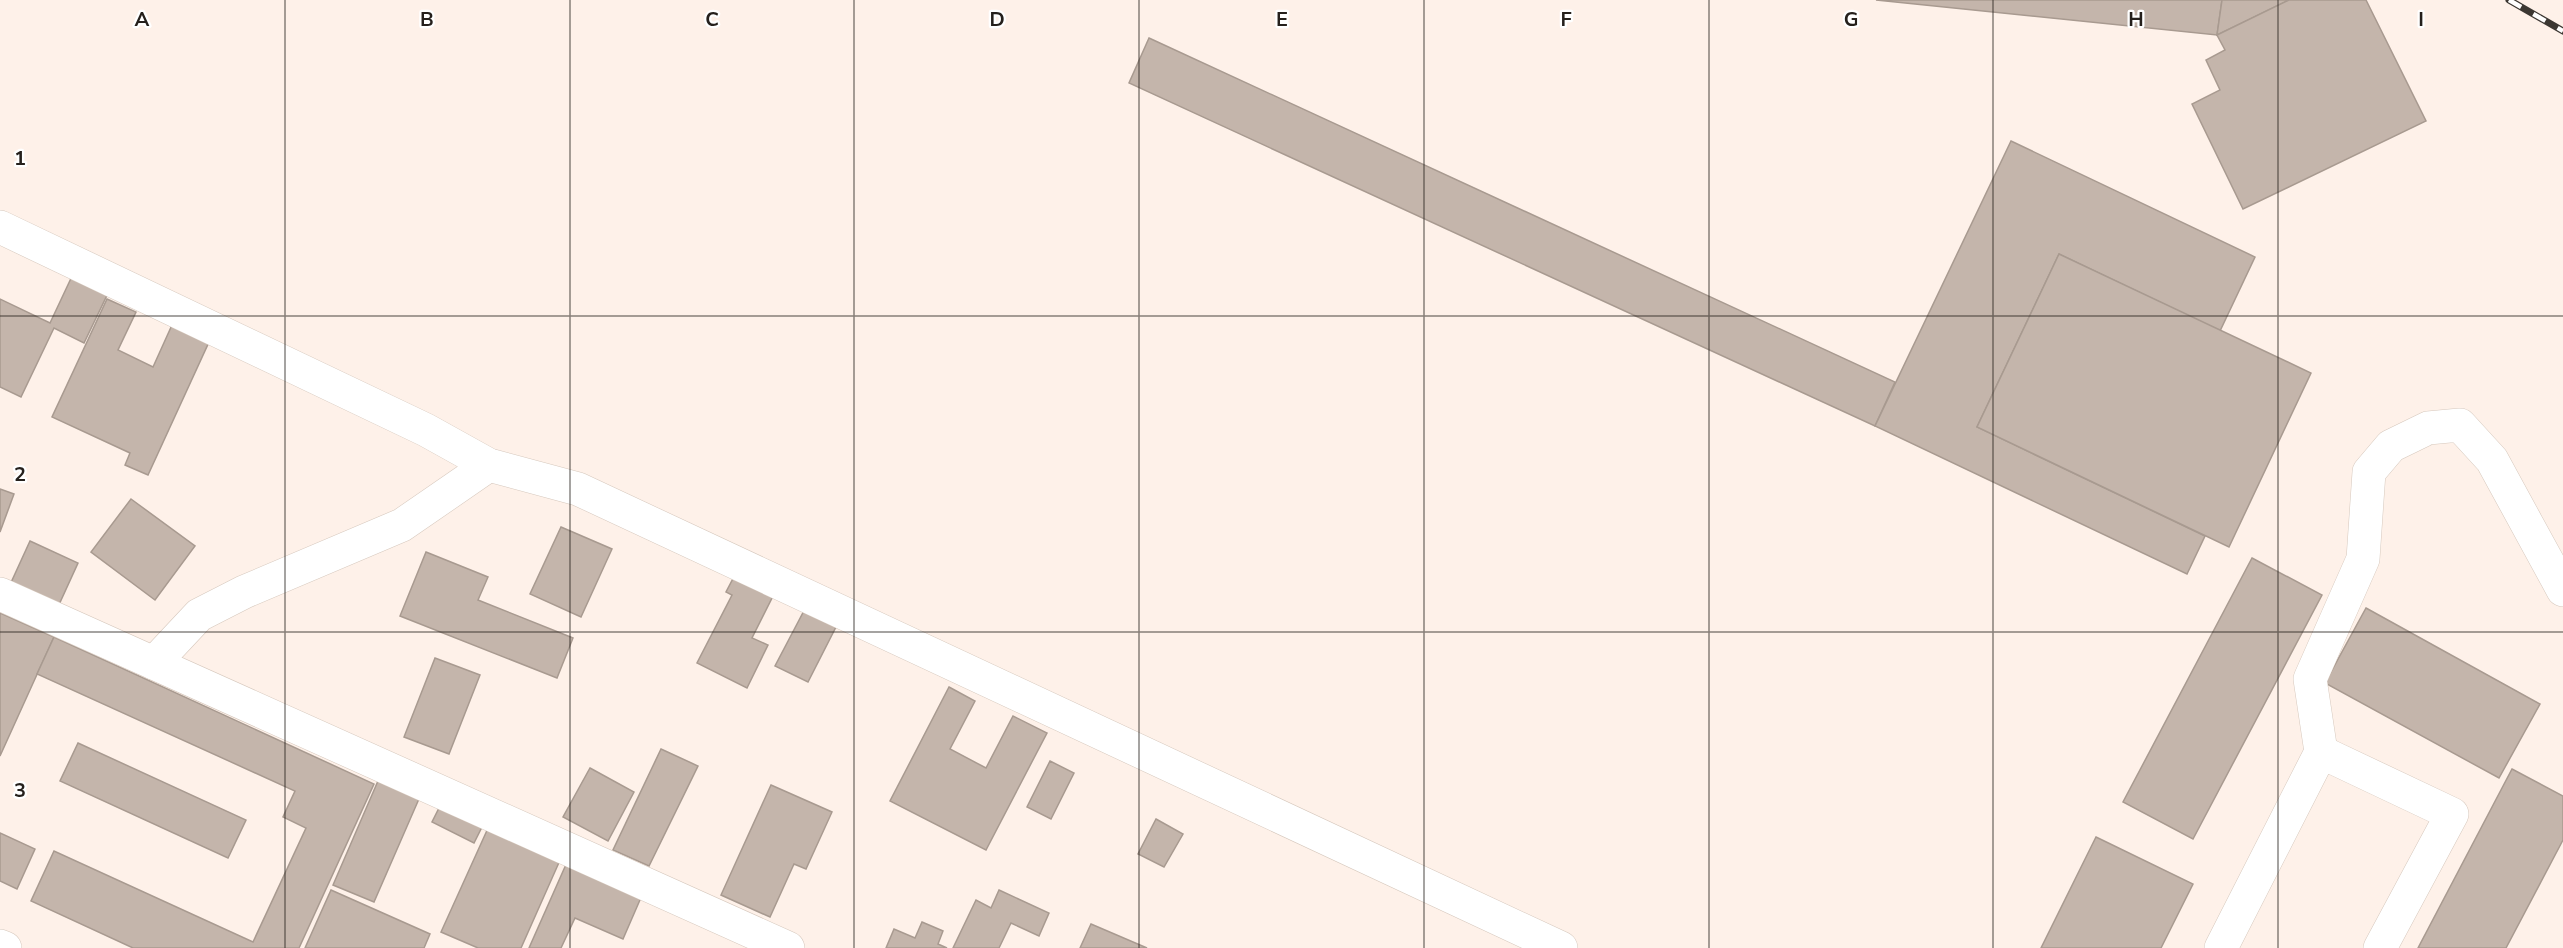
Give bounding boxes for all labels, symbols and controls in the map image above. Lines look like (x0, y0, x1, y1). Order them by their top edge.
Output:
text: A (135, 6, 150, 33)
text: B (420, 6, 434, 33)
text: C (705, 6, 719, 33)
text: D (989, 6, 1005, 33)
text: E (1276, 6, 1288, 33)
text: F (1560, 6, 1572, 33)
text: G (1844, 6, 1858, 33)
text: H (2128, 6, 2144, 33)
text: I (2418, 6, 2424, 33)
text: 1 (14, 145, 26, 172)
text: 2 (14, 461, 26, 488)
text: 3 (14, 777, 26, 804)

